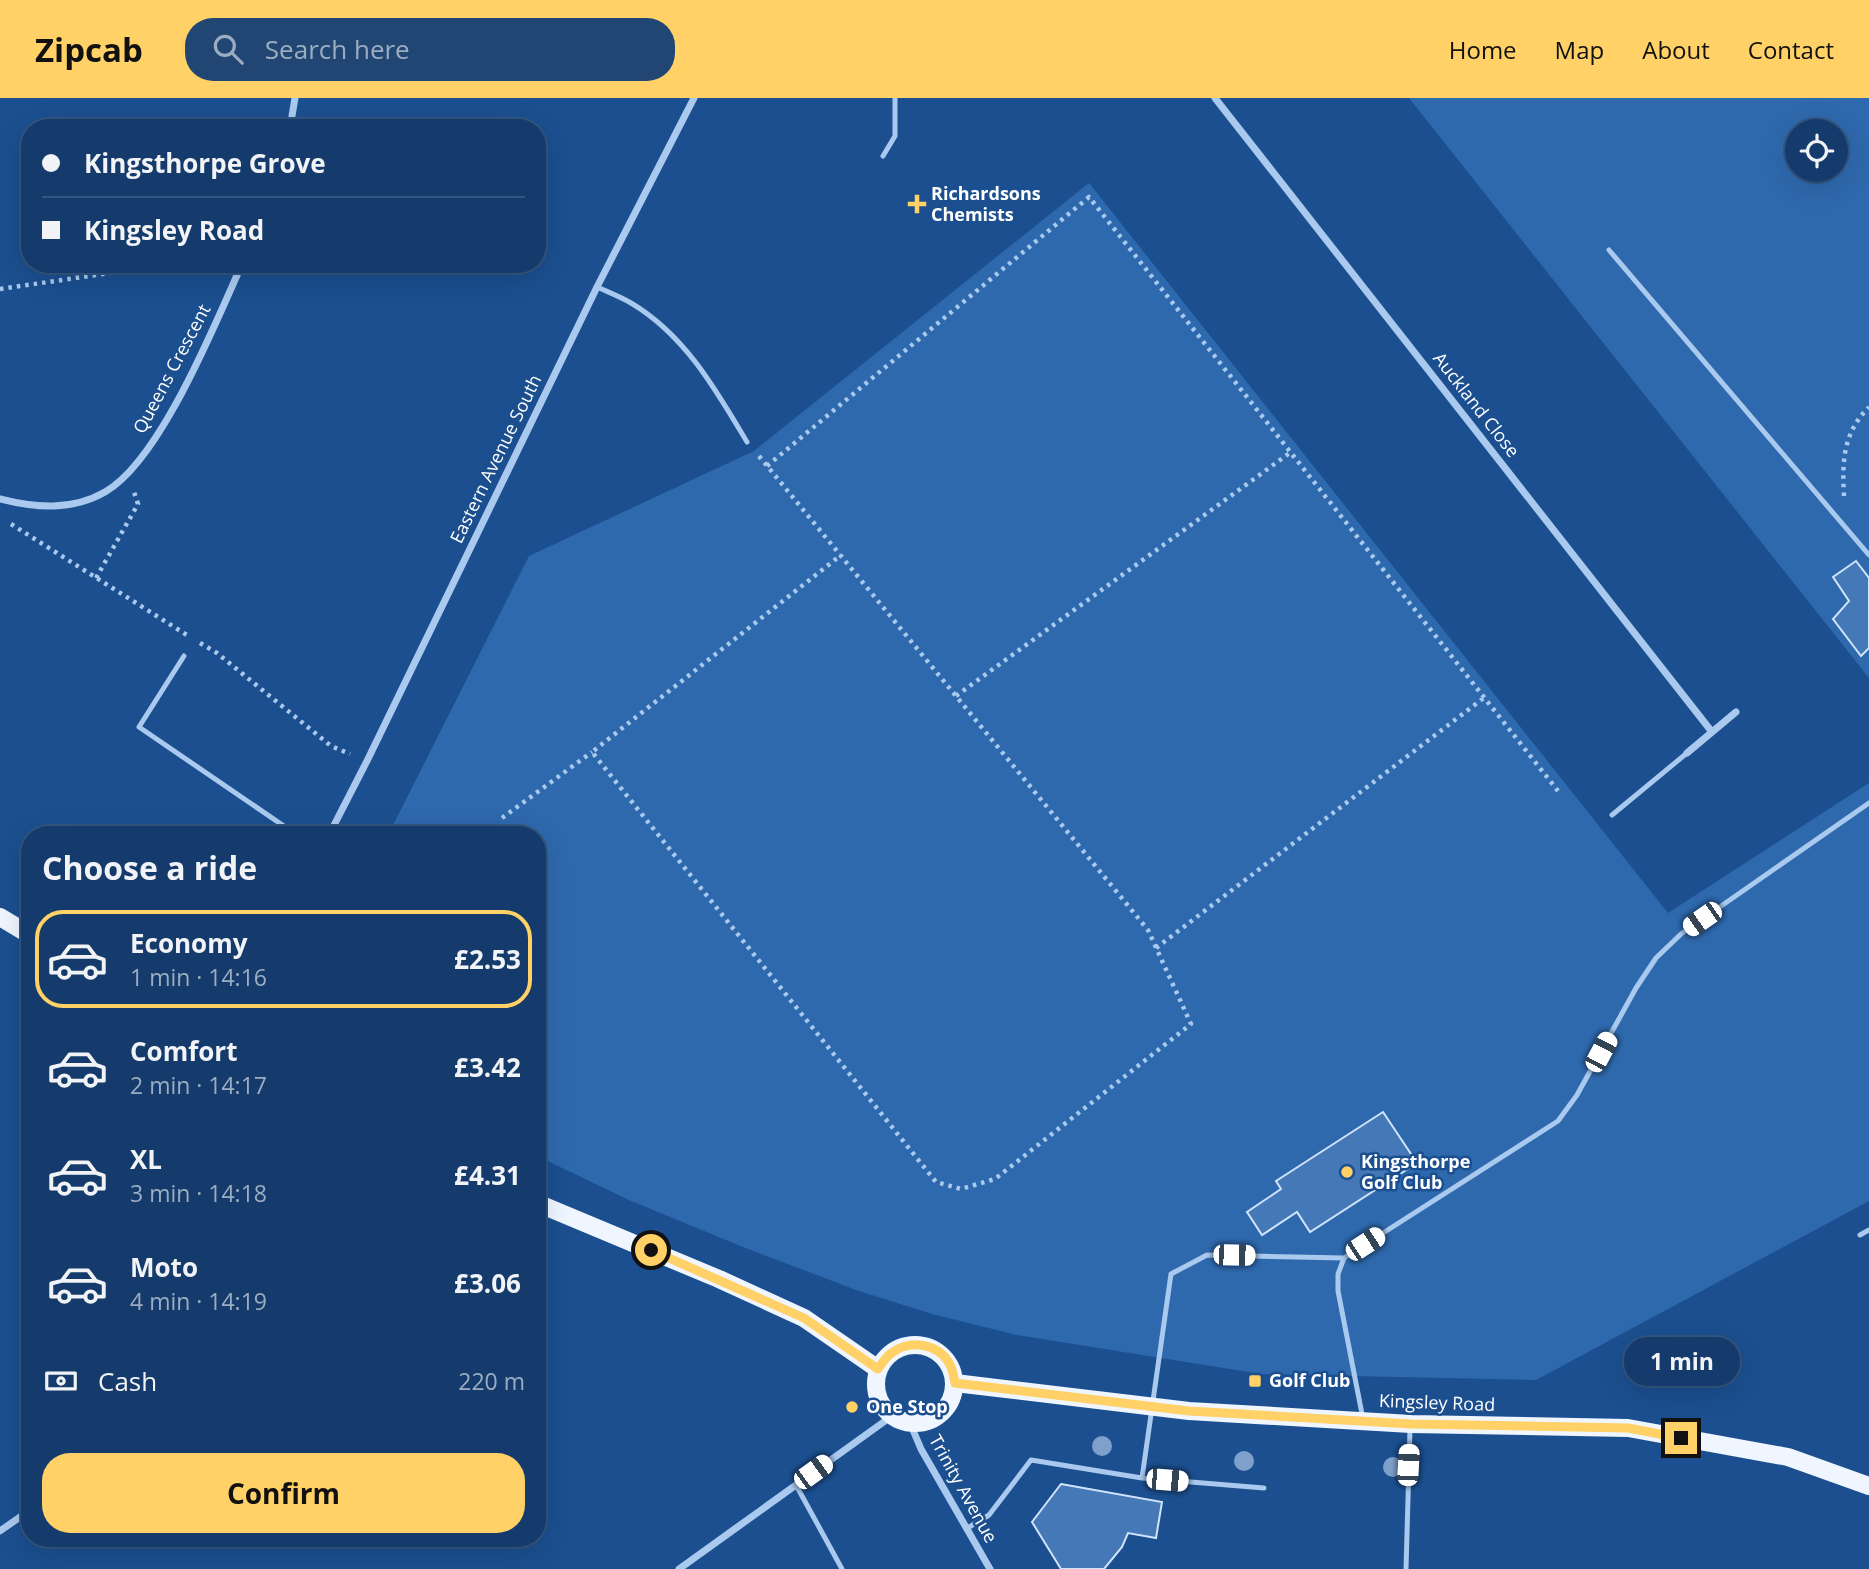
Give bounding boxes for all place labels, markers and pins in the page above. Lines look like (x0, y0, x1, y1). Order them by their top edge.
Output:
place label: Richardsons Chemists (931, 181, 1041, 226)
marker: Richardsons Chemists (909, 196, 925, 212)
place label: Kingsthorpe Golf Club (1361, 1149, 1470, 1194)
marker: Kingsthorpe Golf Club (1339, 1164, 1355, 1180)
place label: Golf Club (1269, 1368, 1351, 1392)
marker: Golf Club (1247, 1373, 1263, 1389)
place label: One Stop (866, 1394, 948, 1418)
marker: One Stop (844, 1399, 860, 1415)

